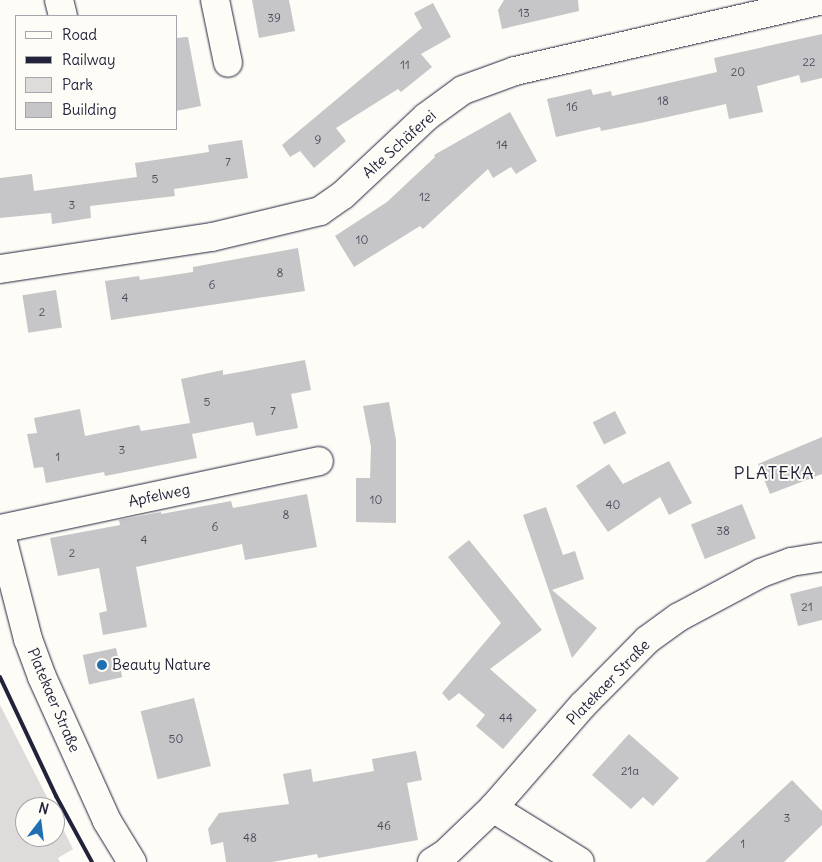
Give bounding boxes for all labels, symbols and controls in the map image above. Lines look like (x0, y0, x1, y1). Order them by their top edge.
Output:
house number: 13 (518, 6, 530, 20)
house number: 39 (267, 11, 281, 25)
legend (15, 15, 178, 130)
text: Road (62, 25, 97, 44)
text: Railway (62, 50, 116, 69)
house number: 22 (802, 55, 816, 69)
house number: 11 (400, 58, 410, 72)
house number: 20 (731, 65, 745, 79)
text: Park (62, 75, 93, 94)
house number: 18 (657, 94, 669, 108)
text: Building (62, 100, 117, 119)
house number: 16 (566, 100, 578, 114)
street label: Alte Schäferei (359, 106, 439, 182)
house number: 9 (315, 133, 321, 147)
house number: 14 (496, 138, 508, 152)
house number: 7 (225, 155, 231, 169)
house number: 5 (152, 172, 158, 186)
house number: 12 (419, 190, 431, 204)
house number: 3 (69, 198, 75, 212)
house number: 10 (356, 233, 368, 247)
house number: 8 (277, 266, 283, 280)
house number: 6 (209, 278, 215, 292)
house number: 4 (122, 291, 128, 305)
house number: 2 (39, 305, 45, 319)
house number: 5 (204, 395, 210, 409)
house number: 7 (270, 404, 276, 418)
house number: 3 (119, 443, 125, 457)
house number: 1 (56, 450, 60, 464)
district label: PLATEKA (733, 462, 815, 484)
street label: Apfelweg (127, 480, 191, 510)
house number: 10 (370, 493, 382, 507)
house number: 40 (606, 498, 620, 512)
house number: 8 (283, 508, 289, 522)
house number: 6 (212, 520, 218, 534)
house number: 38 (716, 524, 730, 538)
house number: 4 (141, 533, 147, 547)
house number: 2 (69, 546, 75, 560)
house number: 21 (801, 600, 813, 614)
street label: Platekaer Straße (563, 636, 653, 728)
street label: Platekaer Straße (24, 645, 84, 755)
place label: Beauty Nature (112, 656, 211, 674)
marker: Beauty Nature (96, 659, 108, 671)
house number: 44 (499, 711, 513, 725)
house number: 50 (169, 732, 183, 746)
house number: 21a (621, 764, 639, 778)
north arrow (15, 797, 65, 847)
text: N (37, 799, 51, 818)
house number: 3 (784, 811, 790, 825)
house number: 46 (377, 819, 391, 833)
house number: 48 (243, 831, 257, 845)
house number: 1 (741, 837, 745, 851)

